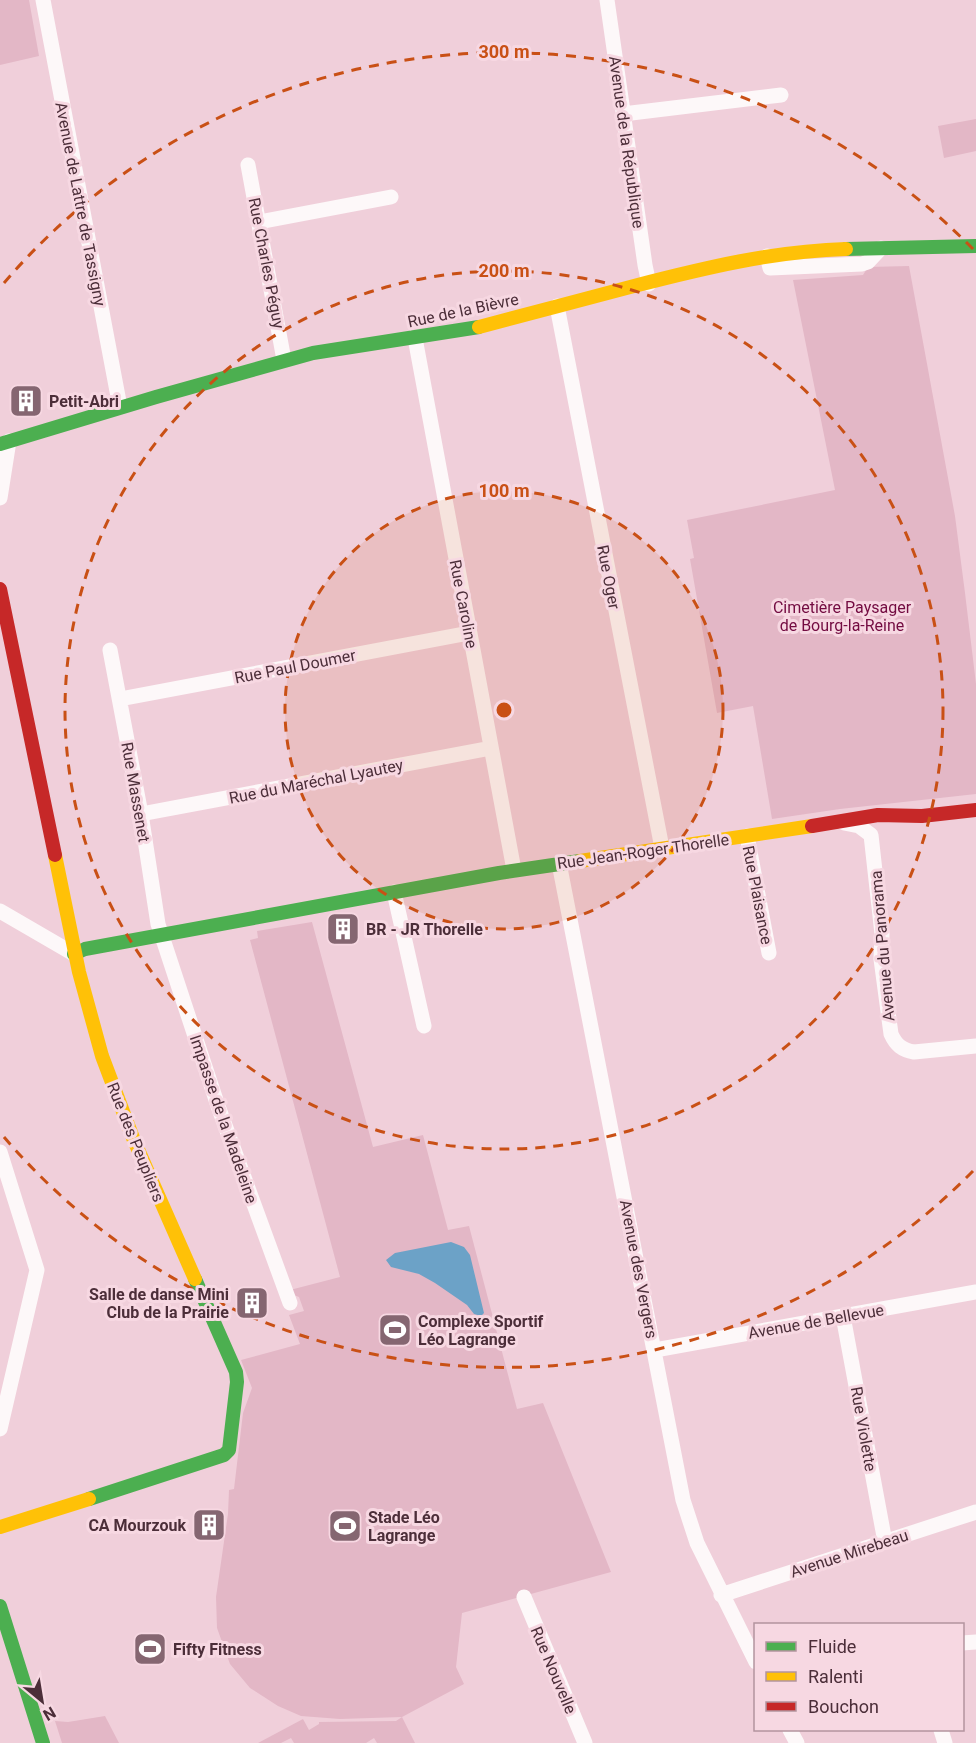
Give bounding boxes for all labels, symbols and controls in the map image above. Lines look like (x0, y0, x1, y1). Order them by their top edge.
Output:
text: 300 m (478, 41, 530, 62)
street label: Avenue de la République (605, 55, 648, 229)
street label: Avenue de Lattre de Tassigny (51, 100, 110, 308)
street label: Rue Charles Péguy (245, 196, 289, 331)
text: 200 m (478, 260, 530, 281)
street label: Rue de la Bièvre (406, 289, 520, 332)
building icon: Petit-Abri (8, 383, 44, 419)
place label: Petit-Abri (49, 392, 119, 411)
text: 100 m (478, 480, 530, 501)
street label: Rue Oger (593, 543, 624, 611)
street label: Rue Caroline (446, 558, 481, 650)
park label: Cimetière Paysager de Bourg-la-Reine (773, 598, 912, 635)
street label: Rue Paul Doumer (233, 645, 358, 688)
centre of rings (494, 700, 514, 720)
street label: Rue Massenet (117, 741, 154, 844)
street label: Rue du Maréchal Lyautey (227, 755, 405, 808)
street label: Rue Jean-Roger Thorelle (556, 830, 730, 873)
street label: Rue Plaisance (739, 844, 776, 946)
street label: Avenue du Panorama (866, 870, 899, 1022)
building icon: BR - JR Thorelle (325, 911, 361, 947)
place label: BR - JR Thorelle (366, 920, 483, 939)
street label: Impasse de la Madeleine (186, 1032, 261, 1206)
street label: Rue des Peupliers (103, 1080, 168, 1205)
street label: Avenue des Vergers (616, 1198, 661, 1340)
place label: Salle de danse Mini Club de la Prairie (89, 1285, 229, 1322)
building icon: Salle de danse Mini Club de la Prairie (234, 1285, 270, 1321)
street label: Avenue de Bellevue (747, 1300, 885, 1343)
sports icon: Complexe Sportif Léo Lagrange (377, 1312, 413, 1348)
place label: Complexe Sportif Léo Lagrange (418, 1312, 544, 1349)
street label: Rue Violette (847, 1385, 880, 1473)
building icon: CA Mourzouk (191, 1507, 227, 1543)
sports icon: Stade Léo Lagrange (327, 1508, 363, 1544)
place label: Stade Léo Lagrange (368, 1508, 440, 1545)
place label: CA Mourzouk (88, 1516, 186, 1535)
street label: Avenue Mirebeau (788, 1525, 911, 1582)
legend (754, 1623, 964, 1731)
street label: Rue Nouvelle (527, 1624, 580, 1717)
sports icon: Fifty Fitness (132, 1631, 168, 1667)
text: Fluide (808, 1636, 856, 1657)
place label: Fifty Fitness (173, 1640, 262, 1659)
text: Ralenti (808, 1666, 863, 1687)
north arrow (12, 1671, 72, 1731)
text: Bouchon (808, 1696, 879, 1717)
text: N (40, 1703, 59, 1725)

